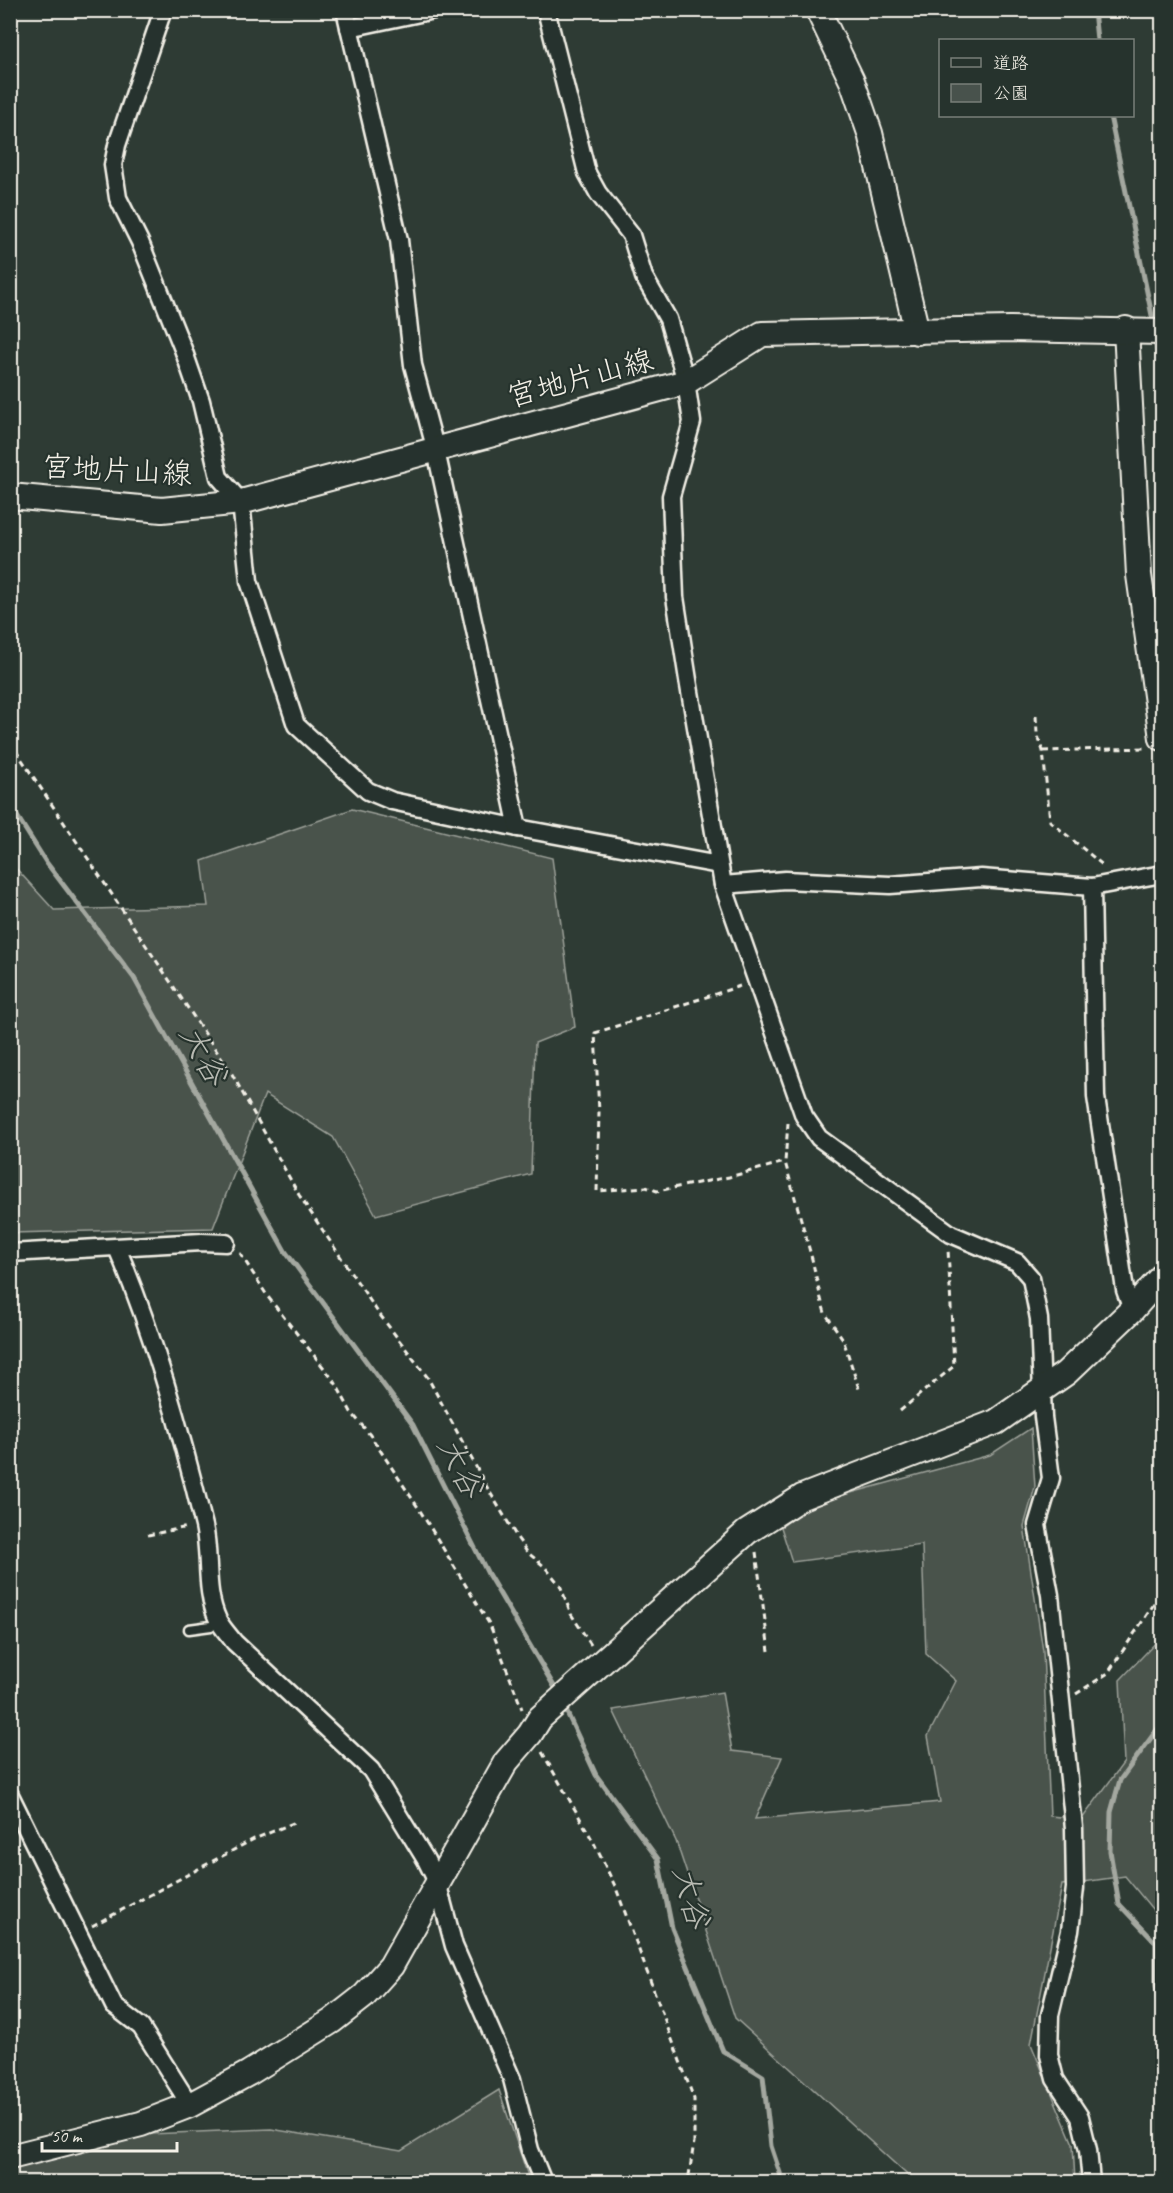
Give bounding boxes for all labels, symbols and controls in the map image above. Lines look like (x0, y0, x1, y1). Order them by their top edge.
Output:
legend (939, 39, 1134, 117)
text: 道路 (993, 52, 1029, 74)
text: 公園 (993, 82, 1029, 104)
street label: 宮地片山線 (503, 340, 657, 416)
street label: 宮地片山線 (41, 447, 193, 493)
water label: 大谷 (170, 1017, 237, 1094)
water label: 大谷 (428, 1429, 494, 1506)
water label: 大谷 (663, 1861, 720, 1934)
scale bar (42, 2115, 177, 2153)
text: 50 m (51, 2125, 84, 2147)

